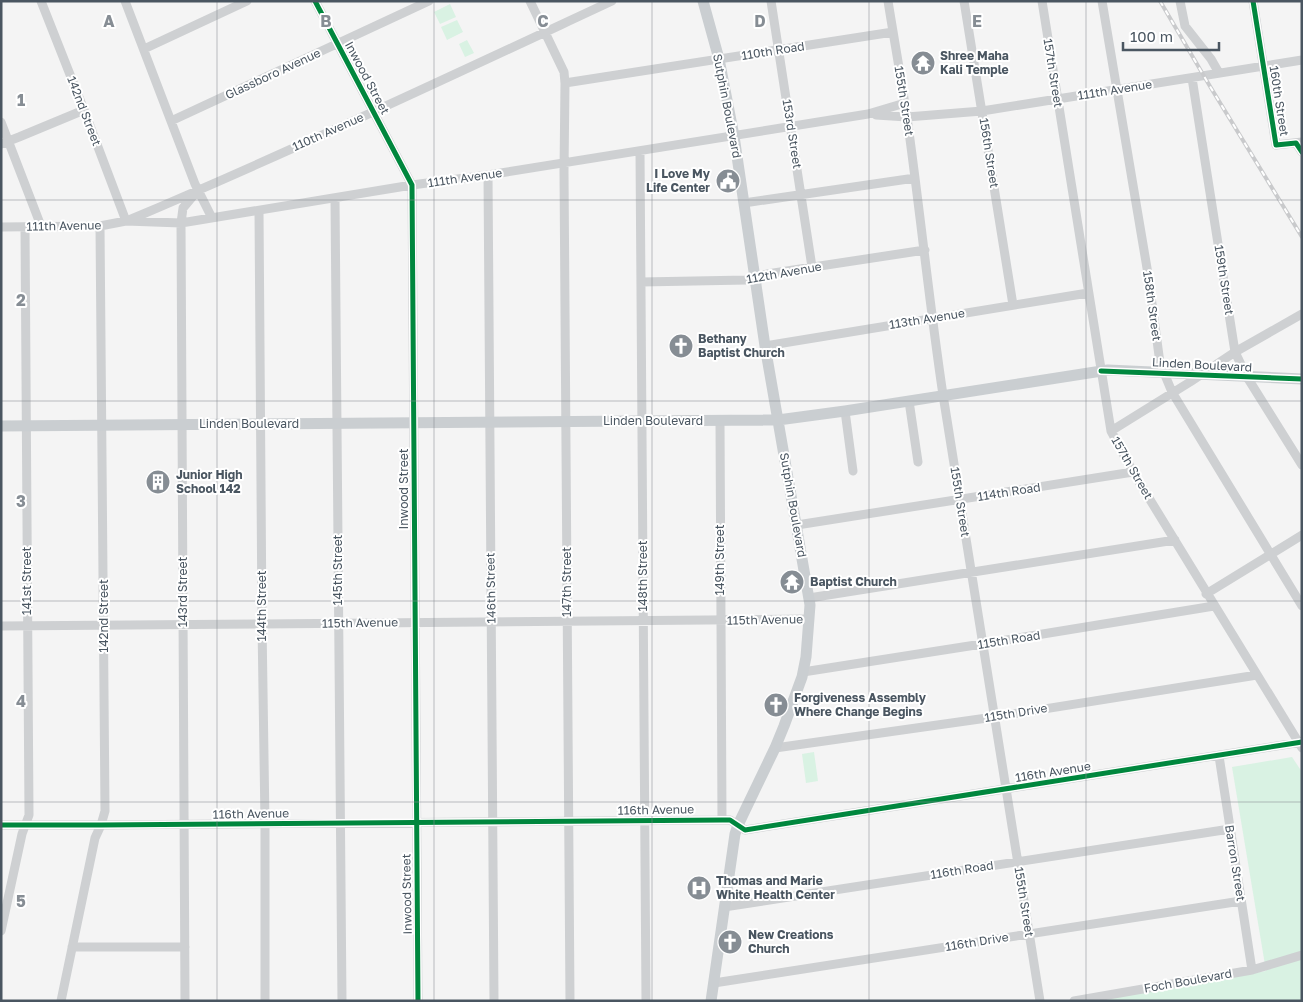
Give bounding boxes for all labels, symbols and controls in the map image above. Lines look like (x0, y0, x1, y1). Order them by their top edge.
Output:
text: A (103, 11, 115, 31)
text: B (320, 11, 332, 31)
text: C (537, 11, 549, 31)
text: D (754, 11, 766, 31)
text: E (972, 11, 982, 31)
scale bar (1123, 20, 1219, 52)
text: 100 m (1130, 27, 1173, 45)
street label: 157th Street (1041, 37, 1066, 109)
street label: 110th Road (740, 38, 806, 63)
street label: Inwood Street (342, 39, 393, 117)
street label: Glassboro Avenue (223, 45, 323, 102)
place label: Shree Maha Kali Temple (940, 48, 1009, 77)
temple icon: Shree Maha Kali Temple (910, 50, 936, 76)
street label: Sutphin Boulevard (710, 52, 745, 159)
street label: 155th Street (892, 65, 917, 137)
street label: 160th Street (1267, 65, 1293, 137)
street label: 142nd Street (64, 74, 105, 148)
street label: 111th Avenue (1077, 76, 1153, 103)
text: 1 (17, 90, 25, 110)
street label: 153rd Street (780, 98, 805, 170)
street label: 110th Avenue (290, 109, 366, 154)
street label: 156th Street (977, 117, 1002, 189)
street label: 111th Avenue (427, 165, 503, 190)
place label: I Love My Life Center (646, 166, 711, 195)
public building icon: I Love My Life Center (715, 168, 741, 194)
street label: 111th Avenue (26, 217, 102, 234)
street label: 159th Street (1212, 244, 1237, 316)
street label: 112th Avenue (745, 259, 823, 287)
street label: 158th Street (1140, 270, 1165, 342)
text: 2 (16, 290, 26, 310)
street label: 113th Avenue (888, 305, 966, 332)
place label: Bethany Baptist Church (698, 331, 785, 360)
church icon: Bethany Baptist Church (668, 333, 694, 359)
street label: Linden Boulevard (1152, 354, 1252, 375)
street label: Linden Boulevard (603, 413, 703, 428)
street label: Linden Boulevard (199, 416, 299, 431)
street label: 157th Street (1108, 434, 1156, 502)
street label: Inwood Street (396, 448, 411, 529)
street label: Sutphin Boulevard (777, 451, 810, 558)
street label: 155th Street (948, 466, 973, 538)
place label: Junior High School 142 (176, 467, 242, 496)
building icon: Junior High School 142 (145, 469, 171, 495)
street label: 114th Road (976, 479, 1041, 504)
text: 3 (16, 491, 26, 511)
street label: 149th Street (712, 524, 727, 596)
street label: 145th Street (330, 534, 345, 605)
street label: 148th Street (635, 540, 650, 612)
street label: 141st Street (19, 546, 34, 615)
street label: 147th Street (559, 547, 574, 617)
street label: 146th Street (482, 552, 499, 624)
street label: 143rd Street (175, 556, 190, 627)
temple icon: Baptist Church (779, 569, 805, 595)
street label: 144th Street (254, 570, 269, 642)
place label: Baptist Church (810, 574, 897, 589)
street label: 142nd Street (96, 579, 111, 653)
street label: 115th Avenue (727, 611, 803, 628)
street label: 115th Avenue (322, 614, 398, 631)
street label: 115th Road (977, 627, 1041, 652)
place label: Forgiveness Assembly Where Change Begins (794, 690, 927, 719)
text: 4 (16, 691, 26, 711)
church icon: Forgiveness Assembly Where Change Begins (763, 692, 789, 718)
street label: 115th Drive (983, 700, 1048, 725)
street label: 116th Avenue (1014, 758, 1092, 785)
street label: 116th Avenue (618, 801, 694, 818)
street label: 116th Avenue (213, 805, 289, 822)
street label: Barron Street (1222, 824, 1249, 902)
street label: Inwood Street (398, 853, 415, 935)
street label: 116th Road (929, 857, 994, 882)
street label: 155th Street (1012, 866, 1037, 938)
place label: Thomas and Marie White Health Center (716, 873, 835, 902)
hospital icon: Thomas and Marie White Health Center (686, 875, 712, 901)
text: 5 (16, 891, 26, 911)
place label: New Creations Church (748, 927, 834, 956)
church icon: New Creations Church (717, 929, 743, 955)
street label: 116th Drive (944, 929, 1010, 954)
street label: Foch Boulevard (1143, 965, 1233, 996)

